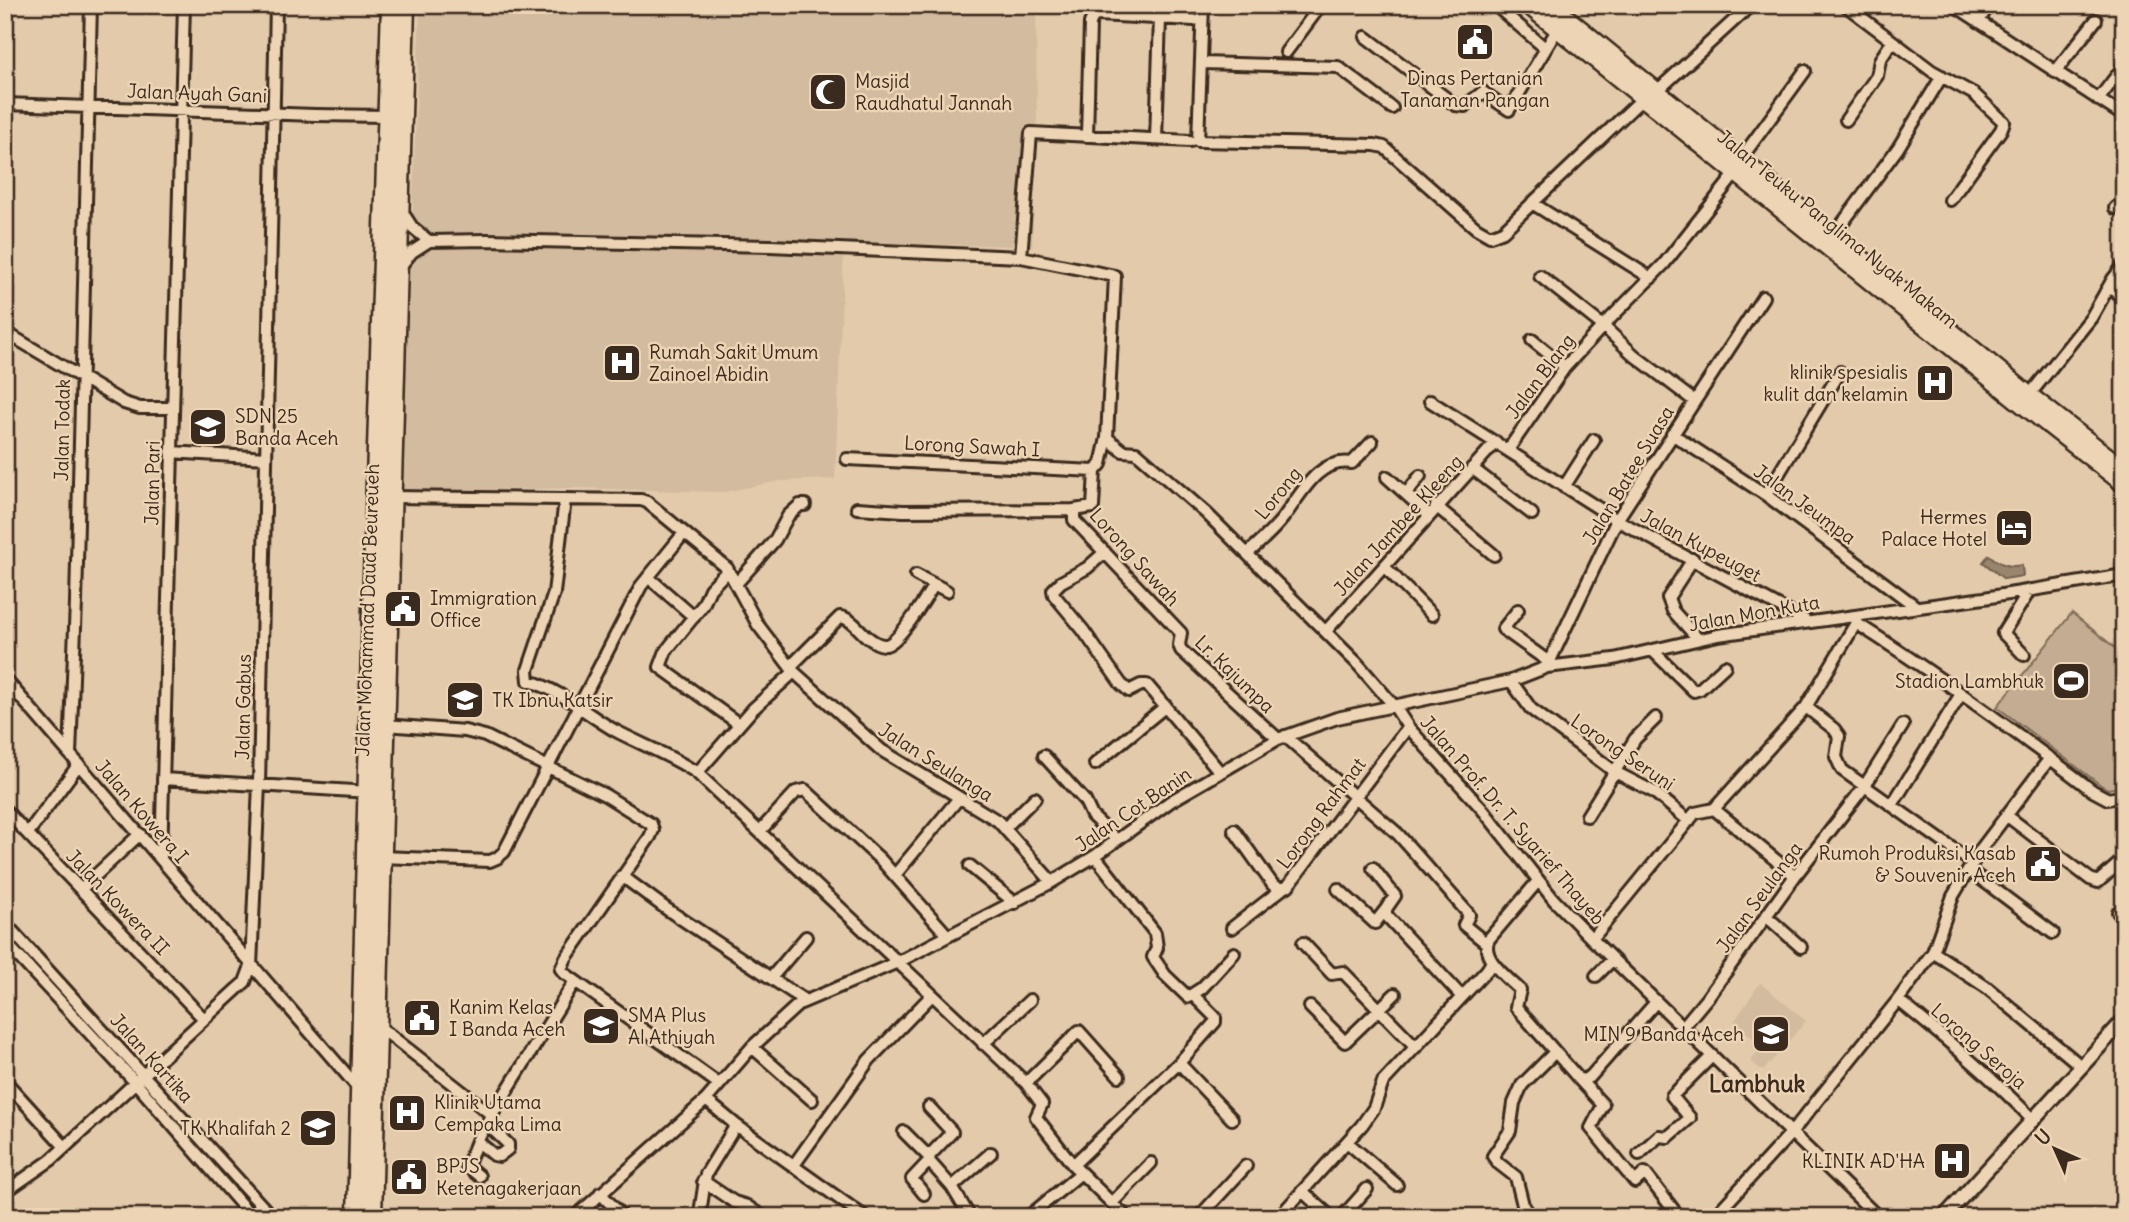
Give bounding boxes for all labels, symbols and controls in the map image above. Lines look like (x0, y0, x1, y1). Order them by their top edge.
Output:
public building icon: Dinas Pertanian Tanaman Pangan (1454, 21, 1496, 63)
place label: Dinas Pertanian Tanaman Pangan (1400, 66, 1550, 112)
place label: Masjid Raudhatul Jannah (855, 69, 1012, 115)
mosque icon: Masjid Raudhatul Jannah (807, 71, 849, 113)
street label: Jalan Ayah Gani (126, 79, 268, 107)
street label: Jalan Teuku Panglima Nyak Makam (1713, 125, 1963, 333)
street label: Jalan Blang (1500, 329, 1580, 423)
place label: Rumah Sakit Umum Zainoel Abidin (649, 340, 818, 386)
hospital icon: Rumah Sakit Umum Zainoel Abidin (601, 342, 643, 384)
place label: klinik spesialis kulit dan kelamin (1763, 360, 1908, 406)
hospital icon: klinik spesialis kulit dan kelamin (1914, 362, 1956, 404)
street label: Jalan Todak (49, 378, 75, 481)
street label: Jalan Batee Suasa (1577, 401, 1679, 549)
place label: SDN 25 Banda Aceh (235, 404, 339, 450)
school or university icon: SDN 25 Banda Aceh (187, 406, 229, 448)
street label: Lorong Sawah I (903, 430, 1041, 462)
street label: Jalan Pari (139, 440, 165, 526)
street label: Jalan Jambee Kleeng (1328, 449, 1468, 601)
street label: Jalan Jeumpa (1749, 459, 1861, 549)
street label: Lorong (1250, 462, 1306, 524)
street label: Jalan Mohammad Daud Beureueh (350, 463, 384, 757)
street label: Lorong Sawah (1085, 503, 1185, 611)
street label: Jalan Kupeuget (1637, 503, 1765, 587)
place label: Hermes Palace Hotel (1881, 505, 1987, 551)
hotel icon: Hermes Palace Hotel (1993, 507, 2035, 549)
place label: Immigration Office (430, 586, 537, 632)
public building icon: Immigration Office (382, 588, 424, 630)
street label: Jalan Mon Kuta (1687, 590, 1821, 636)
street label: Lr. Kajumpa (1190, 630, 1280, 718)
street label: Jalan Gabus (230, 654, 256, 760)
sports icon: Stadion Lambhuk (2050, 660, 2092, 702)
place label: Stadion Lambhuk (1895, 669, 2044, 693)
school or university icon: TK Ibnu Katsir (444, 679, 486, 721)
place label: TK Ibnu Katsir (492, 688, 613, 712)
street label: Lorong Seruni (1567, 708, 1679, 796)
street label: Jalan Prof. Dr. T. Syarief Thayeb (1416, 710, 1610, 930)
street label: Jalan Seulanga (874, 717, 998, 807)
street label: Lorong Rahmat (1271, 753, 1371, 873)
street label: Jalan Kowera I (90, 754, 194, 868)
street label: Jalan Cot Banin (1071, 761, 1195, 857)
street label: Jalan Seulanga (1711, 837, 1807, 957)
place label: Rumoh Produksi Kasab & Souvenir Aceh (1819, 841, 2016, 887)
public building icon: Rumoh Produksi Kasab & Souvenir Aceh (2022, 843, 2064, 885)
street label: Jalan Kowera II (61, 844, 175, 960)
place label: Kanim Kelas I Banda Aceh (449, 995, 565, 1041)
public building icon: Kanim Kelas I Banda Aceh (401, 997, 443, 1039)
street label: Lorong Seroja (1926, 998, 2032, 1094)
place label: SMA Plus Al Athiyah (628, 1003, 715, 1049)
school or university icon: SMA Plus Al Athiyah (580, 1005, 622, 1047)
street label: Jalan Kartika (105, 1008, 199, 1108)
school or university icon: MIN 9 Banda Aceh (1750, 1013, 1792, 1055)
place label: MIN 9 Banda Aceh (1584, 1022, 1744, 1046)
district label: Lambhuk (1709, 1069, 1806, 1098)
place label: Klinik Utama Cempaka Lima (434, 1090, 562, 1136)
hospital icon: Klinik Utama Cempaka Lima (386, 1092, 428, 1134)
school or university icon: TK Khalifah 2 (297, 1107, 339, 1149)
north arrow (2021, 1114, 2090, 1184)
place label: TK Khalifah 2 (180, 1116, 291, 1140)
text: U (2030, 1124, 2056, 1150)
hospital icon: KLINIK AD'HA (1931, 1140, 1973, 1182)
place label: KLINIK AD'HA (1802, 1149, 1925, 1173)
place label: BPJS Ketenagakerjaan (436, 1154, 582, 1200)
public building icon: BPJS Ketenagakerjaan (388, 1156, 430, 1198)

